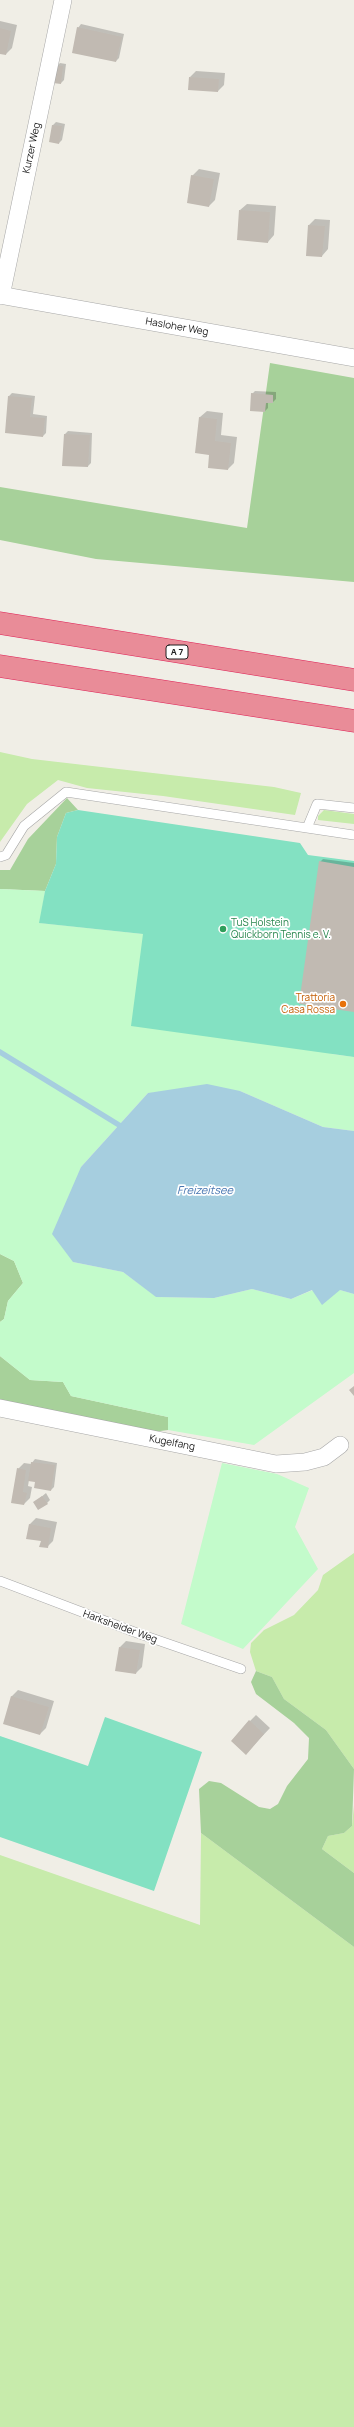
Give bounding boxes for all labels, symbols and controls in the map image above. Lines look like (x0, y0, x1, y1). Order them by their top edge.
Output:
street label: Kurzer Weg (21, 121, 43, 175)
street label: Hasloher Weg (145, 316, 209, 338)
road number: A 7 (166, 645, 188, 659)
place label: TuS Holstein Quickborn Tennis e. V. (231, 917, 331, 940)
marker: TuS Holstein Quickborn Tennis e. V. (218, 924, 228, 934)
place label: Trattoria Casa Rossa (281, 992, 335, 1016)
marker: Trattoria Casa Rossa (338, 999, 348, 1009)
water label: Freizeitsee (177, 1184, 233, 1198)
street label: Kugelfang (148, 1433, 196, 1453)
street label: Harksheider Weg (81, 1608, 159, 1646)

